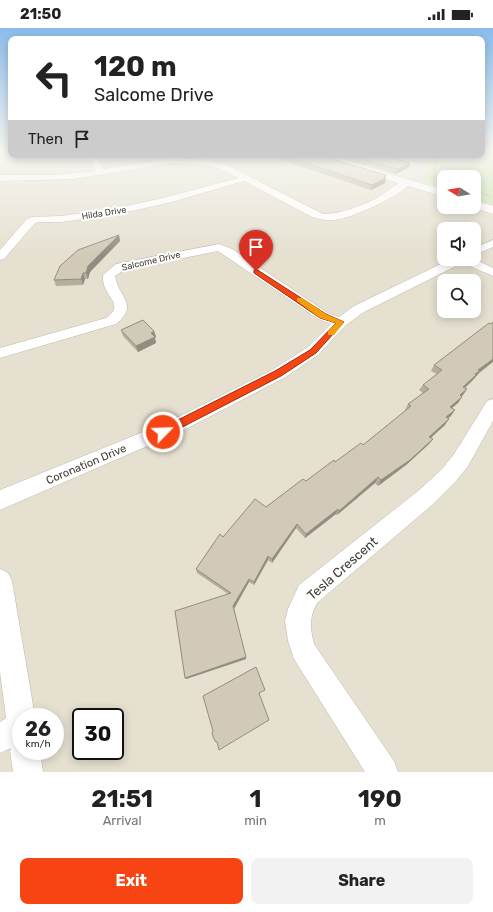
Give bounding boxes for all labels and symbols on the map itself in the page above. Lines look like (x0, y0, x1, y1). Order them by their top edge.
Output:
north arrow (437, 170, 481, 214)
street label: Hilda Drive (81, 205, 127, 221)
pin (239, 230, 273, 271)
street label: Salcome Drive (121, 249, 181, 273)
position arrow (142, 411, 184, 453)
street label: Coronation Drive (44, 442, 128, 487)
street label: Tesla Crescent (304, 534, 381, 603)
speed limit sign: 30 (72, 708, 124, 760)

